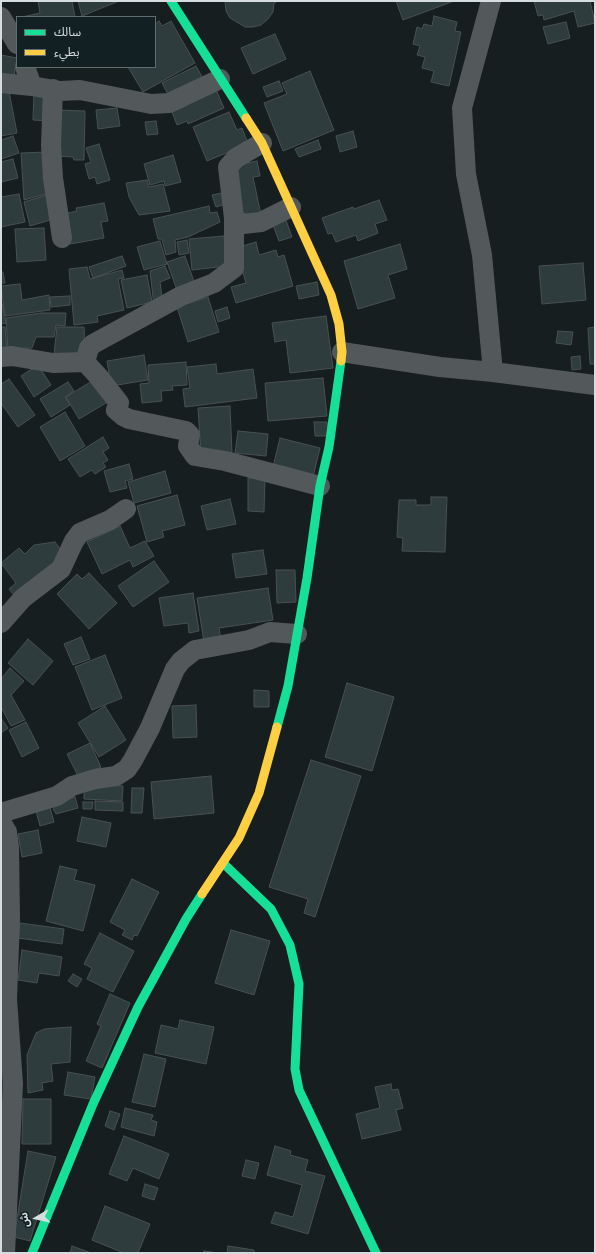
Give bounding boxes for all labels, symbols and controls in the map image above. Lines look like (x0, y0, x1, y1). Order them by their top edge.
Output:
legend (16, 16, 156, 68)
text: سالك (54, 25, 81, 39)
text: بطيء (54, 45, 80, 59)
north arrow (16, 1198, 56, 1238)
text: ش (17, 1212, 31, 1228)

